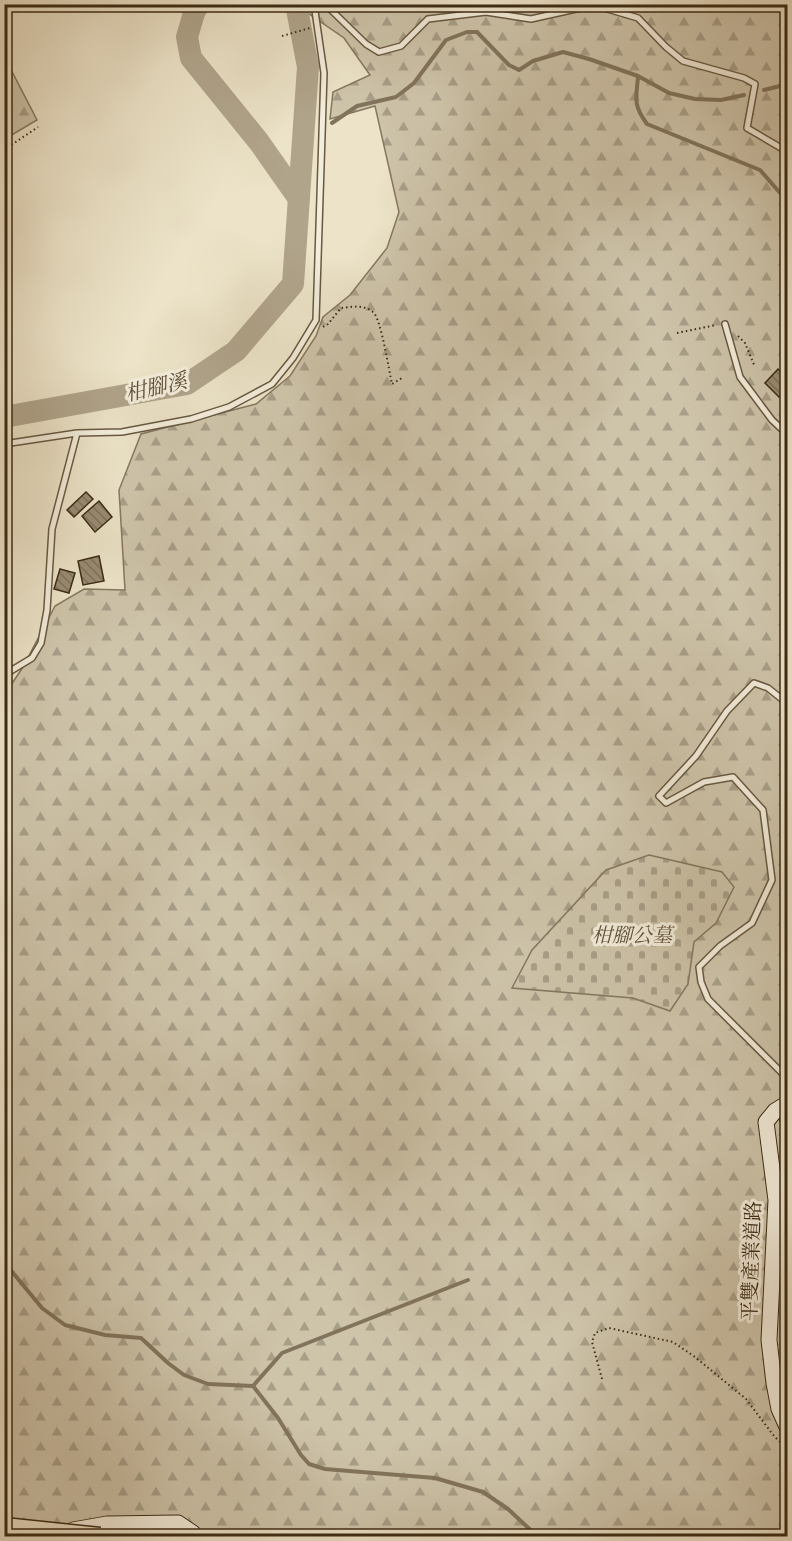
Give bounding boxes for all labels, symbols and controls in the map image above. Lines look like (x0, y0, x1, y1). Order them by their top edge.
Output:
water label: 柑腳溪 (122, 367, 192, 408)
park label: 柑腳公墓 (592, 923, 675, 948)
street label: 平雙產業道路 (737, 1201, 766, 1321)

